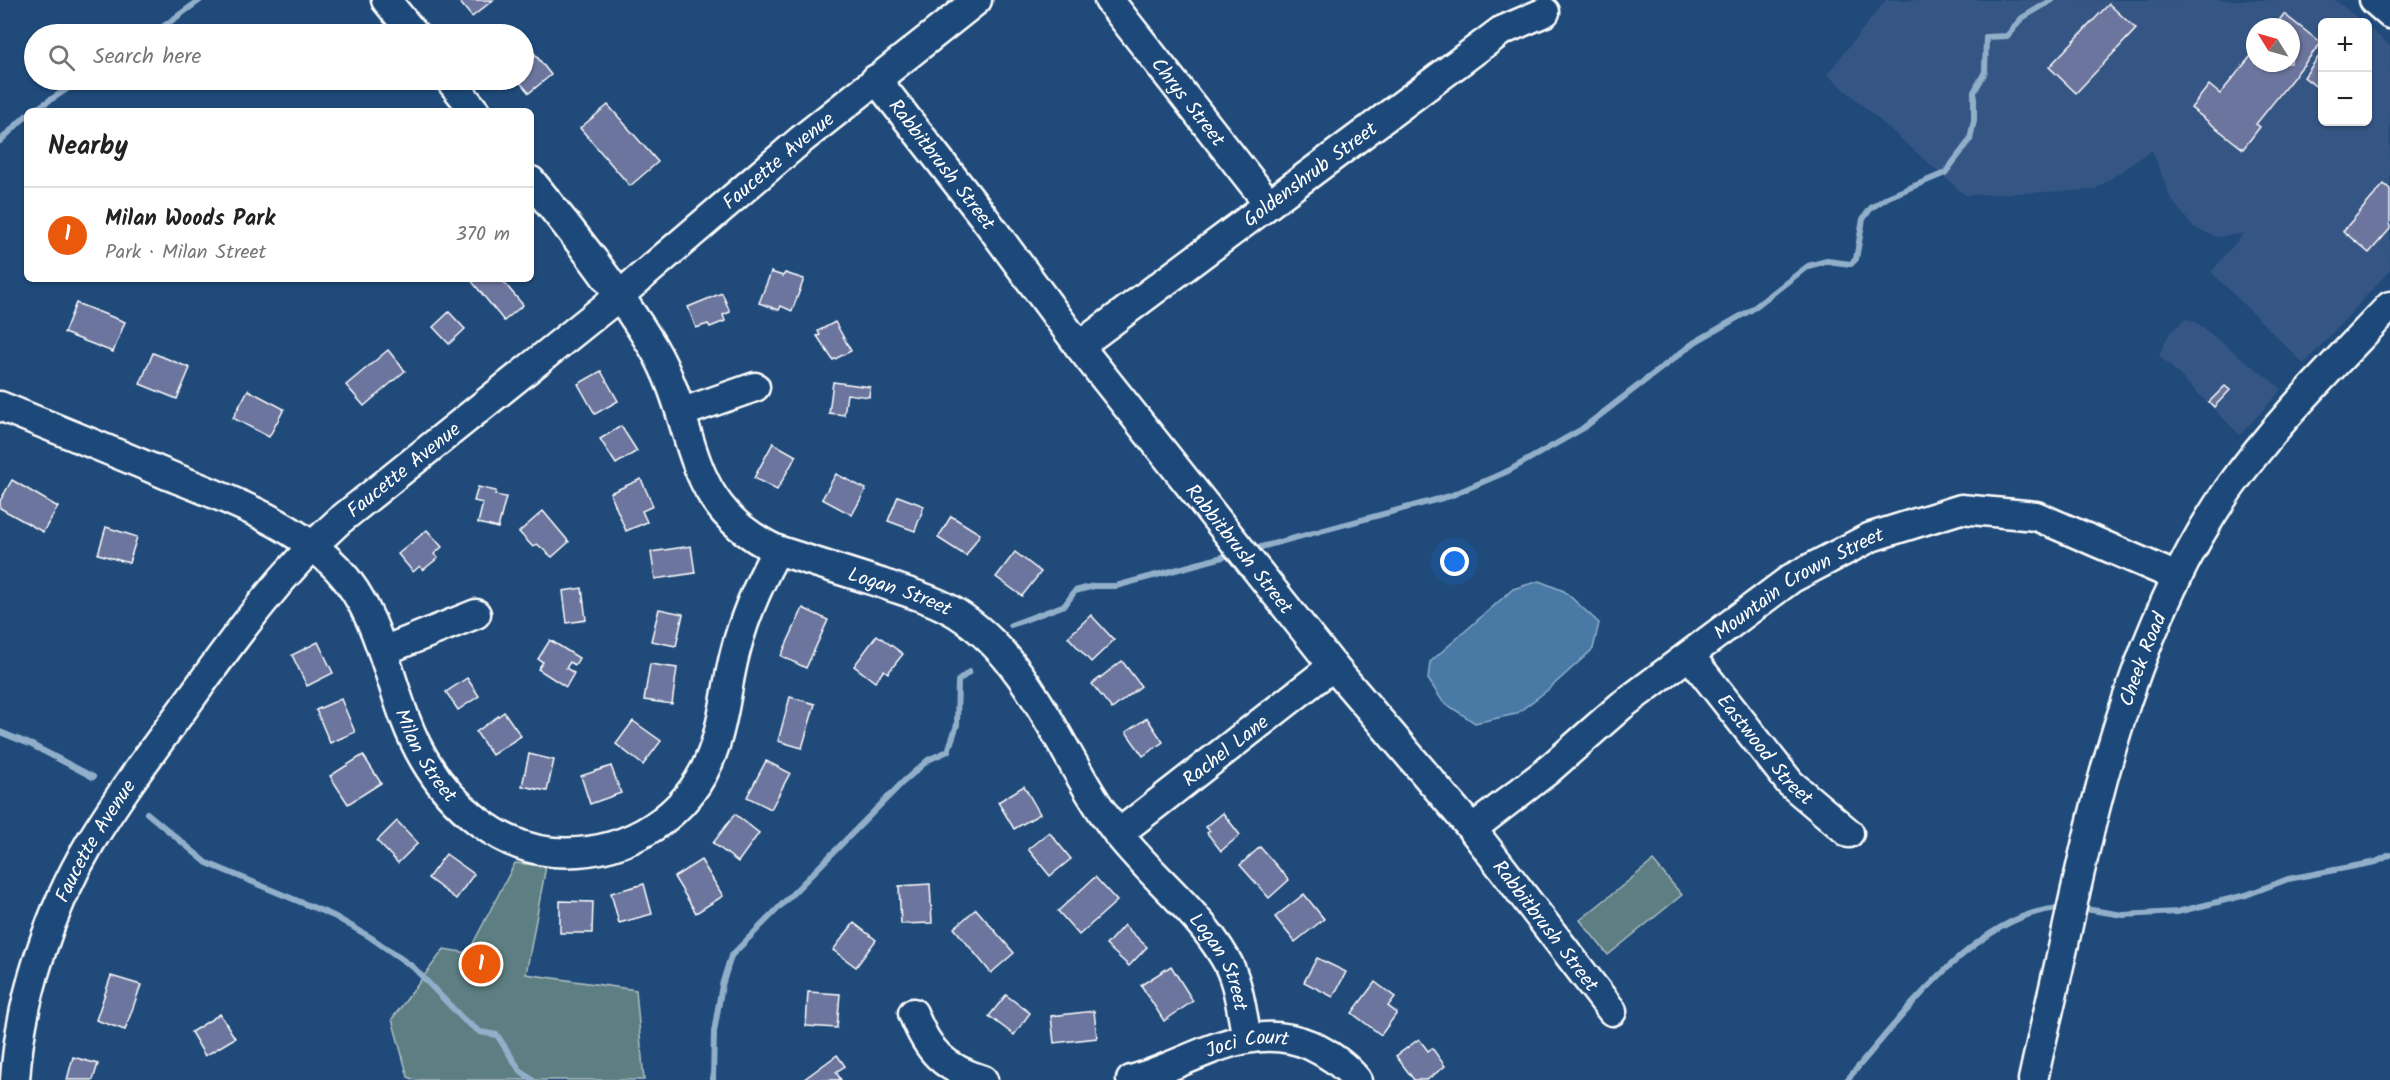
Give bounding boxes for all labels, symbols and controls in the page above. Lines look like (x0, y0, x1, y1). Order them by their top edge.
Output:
north arrow (2246, 18, 2300, 72)
map controls (2318, 18, 2372, 126)
button: + (2318, 18, 2372, 72)
search box (24, 24, 534, 90)
text: Search here (93, 40, 201, 75)
icon: search (45, 41, 78, 74)
street label: Chrys Street (1142, 51, 1233, 155)
button: − (2318, 72, 2372, 126)
street label: Rabbitbrush Street (879, 93, 1003, 238)
street label: Faucette Avenue (716, 105, 842, 219)
street label: Goldenshrub Street (1237, 114, 1385, 236)
text: Nearby (48, 126, 128, 168)
text: Milan Woods Park (105, 202, 275, 237)
text: 1 (64, 219, 71, 251)
text: 370 m (455, 219, 510, 251)
text: Park · Milan Street (105, 237, 266, 269)
street label: Faucette Avenue (340, 415, 469, 527)
street label: Rabbitbrush Street (1176, 477, 1300, 622)
street label: Mountain Crown Street (1707, 520, 1888, 649)
your location (1440, 547, 1469, 576)
street label: Logan Street (844, 560, 957, 626)
street label: Cheek Road (2112, 607, 2177, 711)
street label: Eastwood Street (1707, 688, 1820, 814)
street label: Milan Street (385, 705, 464, 811)
street label: Rachel Lane (1176, 708, 1277, 796)
street label: Faucette Avenue (48, 773, 145, 908)
street label: Rabbitbrush Street (1483, 854, 1606, 1000)
street label: Logan Street (1180, 906, 1256, 1014)
pin: 1 (462, 942, 500, 986)
street label: Joci Court (1201, 1023, 1291, 1068)

